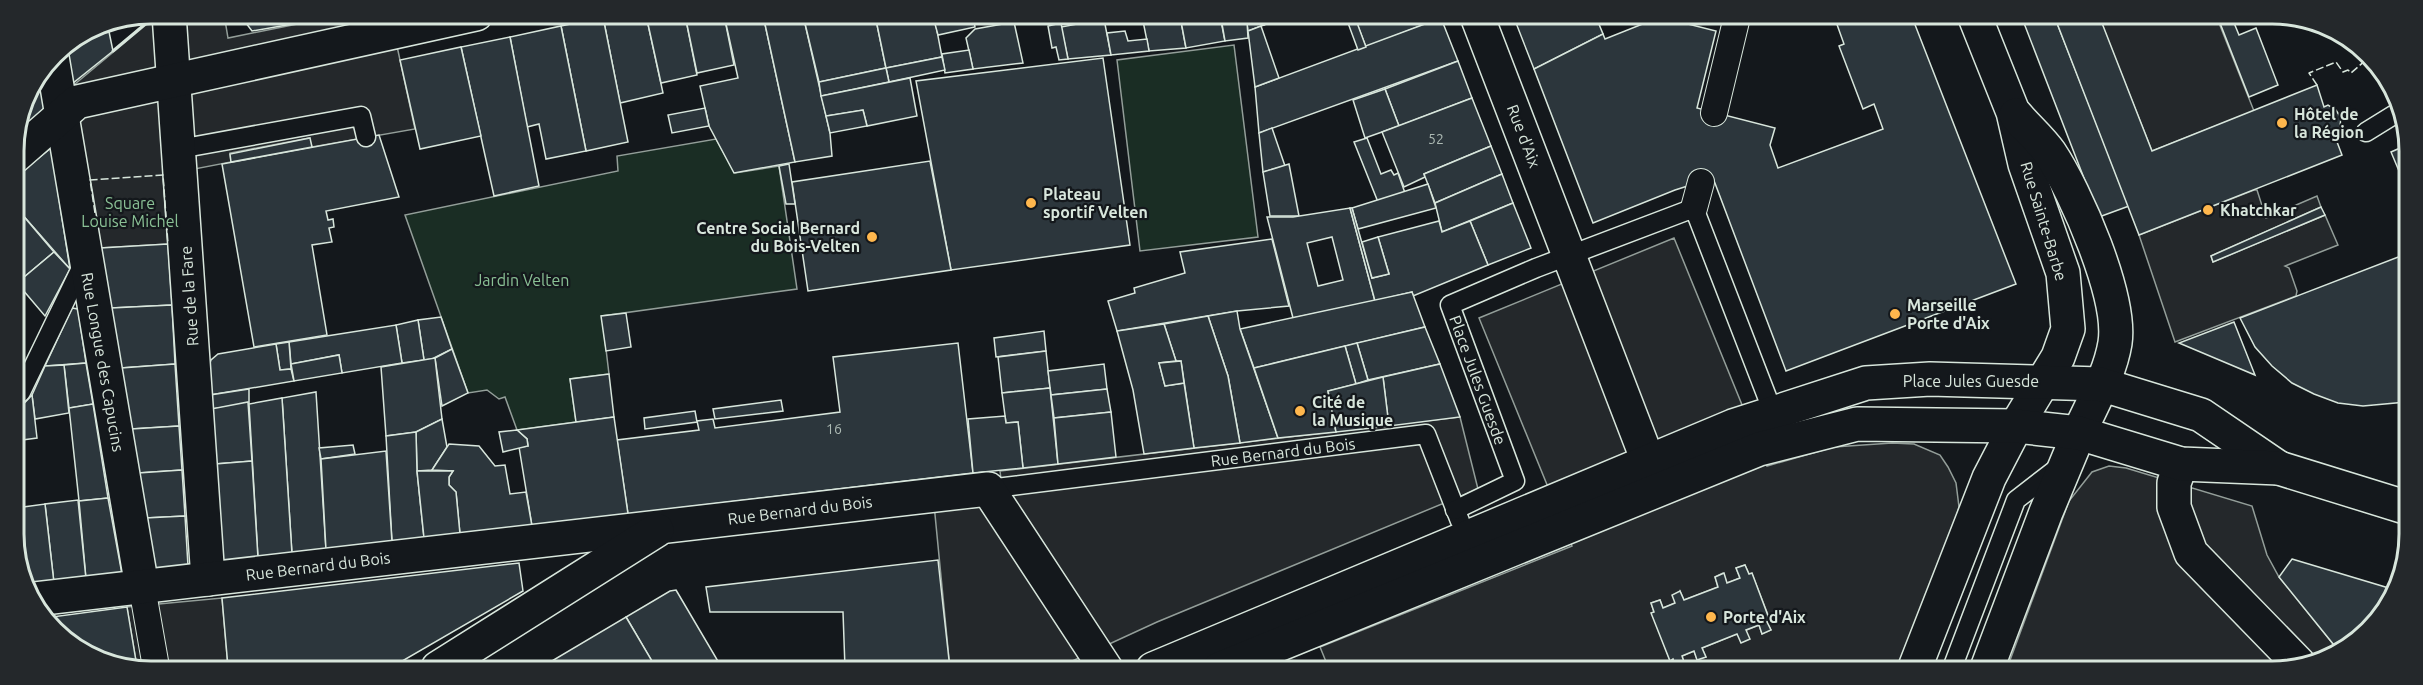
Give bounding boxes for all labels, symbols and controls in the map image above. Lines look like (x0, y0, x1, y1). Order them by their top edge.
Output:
street label: Rue d'Aix (1504, 102, 1544, 170)
place label: Hôtel de la Région (2294, 105, 2364, 141)
marker: Hôtel de la Région (2275, 116, 2289, 130)
house number: 52 (1428, 131, 1444, 147)
street label: Rue Sainte-Barbe (2017, 159, 2071, 283)
place label: Plateau sportif Velten (1043, 185, 1148, 221)
park label: Square Louise Michel (81, 194, 179, 230)
marker: Plateau sportif Velten (1024, 196, 1038, 210)
place label: Khatchkar (2220, 201, 2297, 219)
marker: Khatchkar (2201, 203, 2215, 217)
place label: Centre Social Bernard du Bois-Velten (696, 219, 860, 255)
marker: Centre Social Bernard du Bois-Velten (865, 230, 879, 244)
street label: Rue de la Fare (177, 245, 201, 347)
street label: Rue Longue des Capucins (78, 271, 128, 453)
park label: Jardin Velten (474, 271, 570, 289)
place label: Marseille Porte d'Aix (1907, 296, 1990, 332)
marker: Marseille Porte d'Aix (1888, 307, 1902, 321)
street label: Place Jules Guesde (1446, 313, 1510, 447)
street label: Place Jules Guesde (1903, 372, 2039, 390)
place label: Cité de la Musique (1312, 393, 1393, 429)
marker: Cité de la Musique (1293, 404, 1307, 418)
house number: 16 (826, 421, 842, 437)
street label: Rue Bernard du Bois (1210, 434, 1356, 470)
street label: Rue Bernard du Bois (727, 492, 873, 528)
street label: Rue Bernard du Bois (245, 548, 391, 584)
place label: Porte d'Aix (1723, 608, 1806, 626)
marker: Porte d'Aix (1704, 610, 1718, 624)

